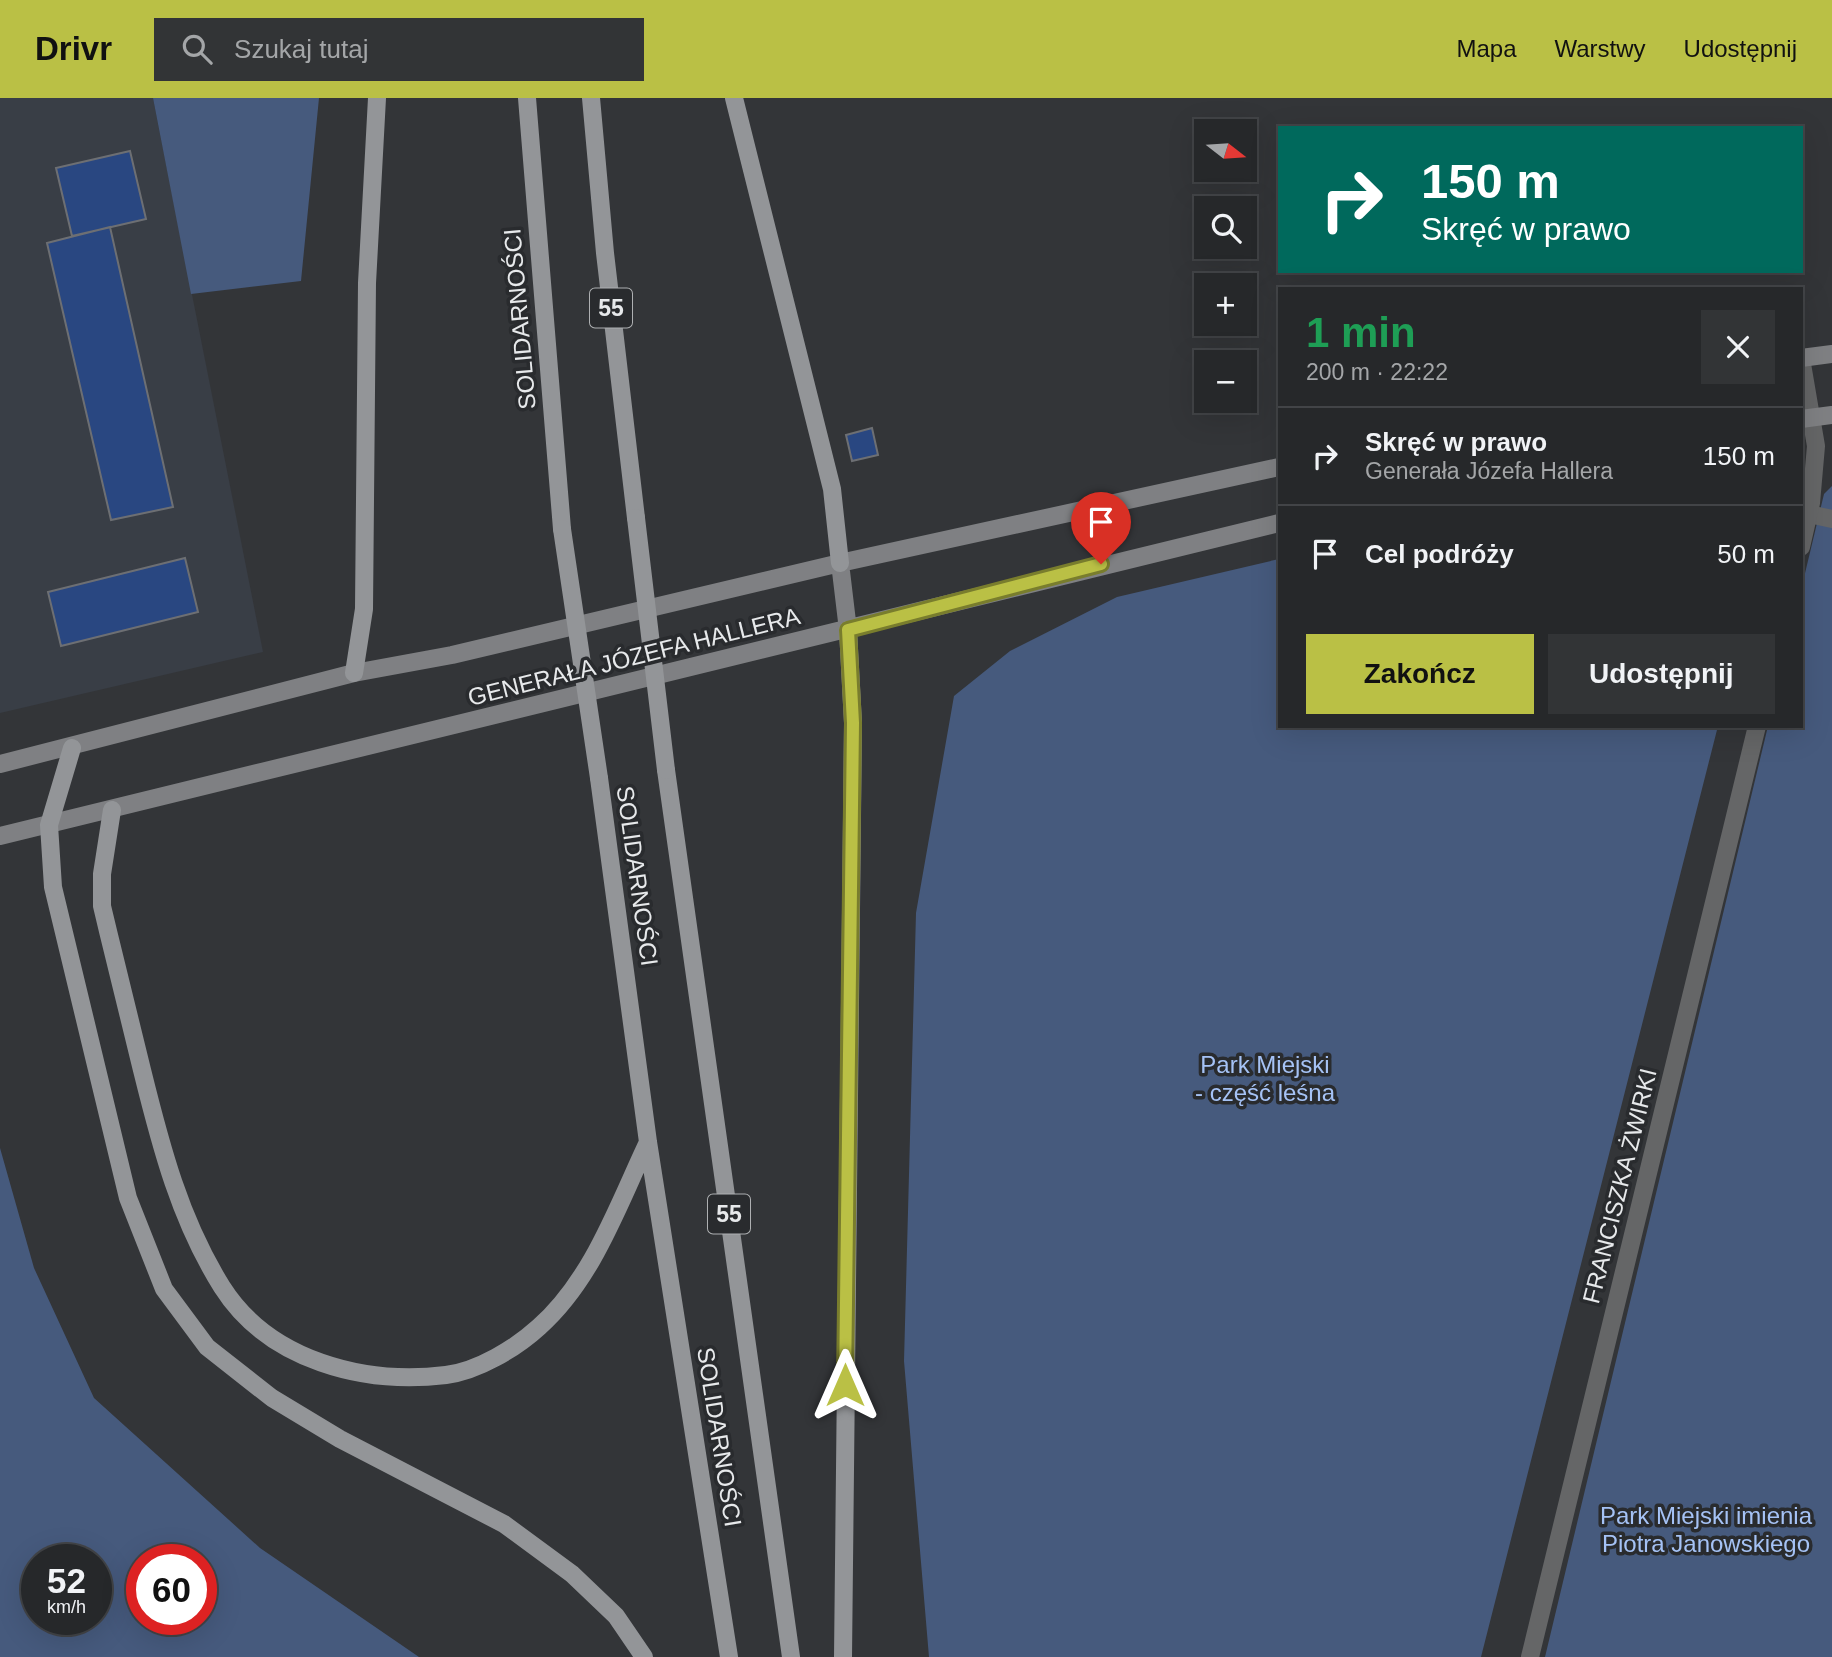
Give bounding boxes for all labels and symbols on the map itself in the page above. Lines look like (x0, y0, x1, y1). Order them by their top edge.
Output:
north arrow (1194, 119, 1256, 182)
street label: SOLIDARNOŚCI (498, 228, 541, 411)
road number: 55 (590, 288, 632, 328)
pin (1071, 492, 1131, 564)
street label: GENERAŁA JÓZEFA HALLERA (465, 602, 803, 711)
street label: SOLIDARNOŚCI (612, 784, 663, 968)
park label: Park Miejski - część leśna (1195, 1051, 1336, 1106)
street label: FRANCISZKA ŻWIRKI (1577, 1066, 1662, 1306)
road number: 55 (708, 1194, 750, 1233)
street label: SOLIDARNOŚCI (692, 1345, 747, 1529)
position arrow (808, 1348, 882, 1422)
park label: Park Miejski imienia Piotra Janowskiego (1600, 1502, 1813, 1557)
speed limit sign: 60 (126, 1544, 217, 1635)

